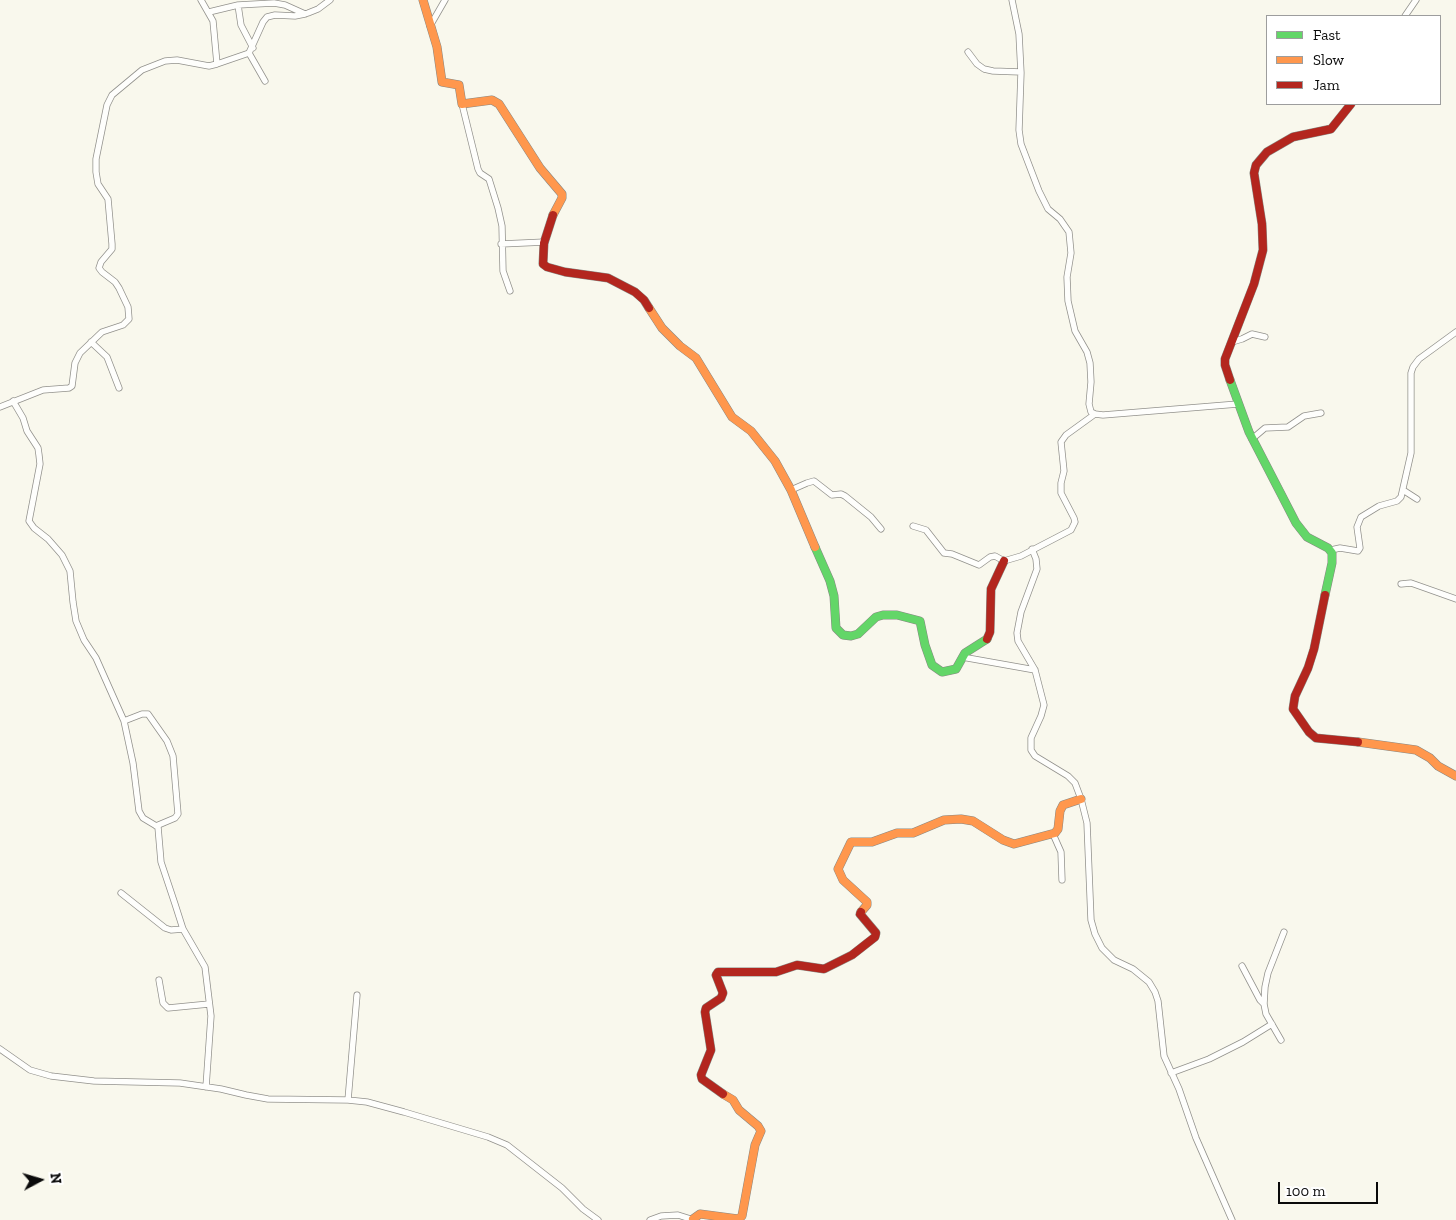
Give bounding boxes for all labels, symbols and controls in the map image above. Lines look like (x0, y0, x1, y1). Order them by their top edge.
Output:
legend (1266, 15, 1441, 105)
text: Fast (1313, 26, 1341, 44)
text: Slow (1313, 51, 1344, 69)
text: Jam (1313, 76, 1340, 94)
north arrow (15, 1155, 65, 1205)
text: N (46, 1172, 64, 1185)
scale bar (1281, 1172, 1381, 1204)
text: 100 m (1286, 1182, 1325, 1200)

